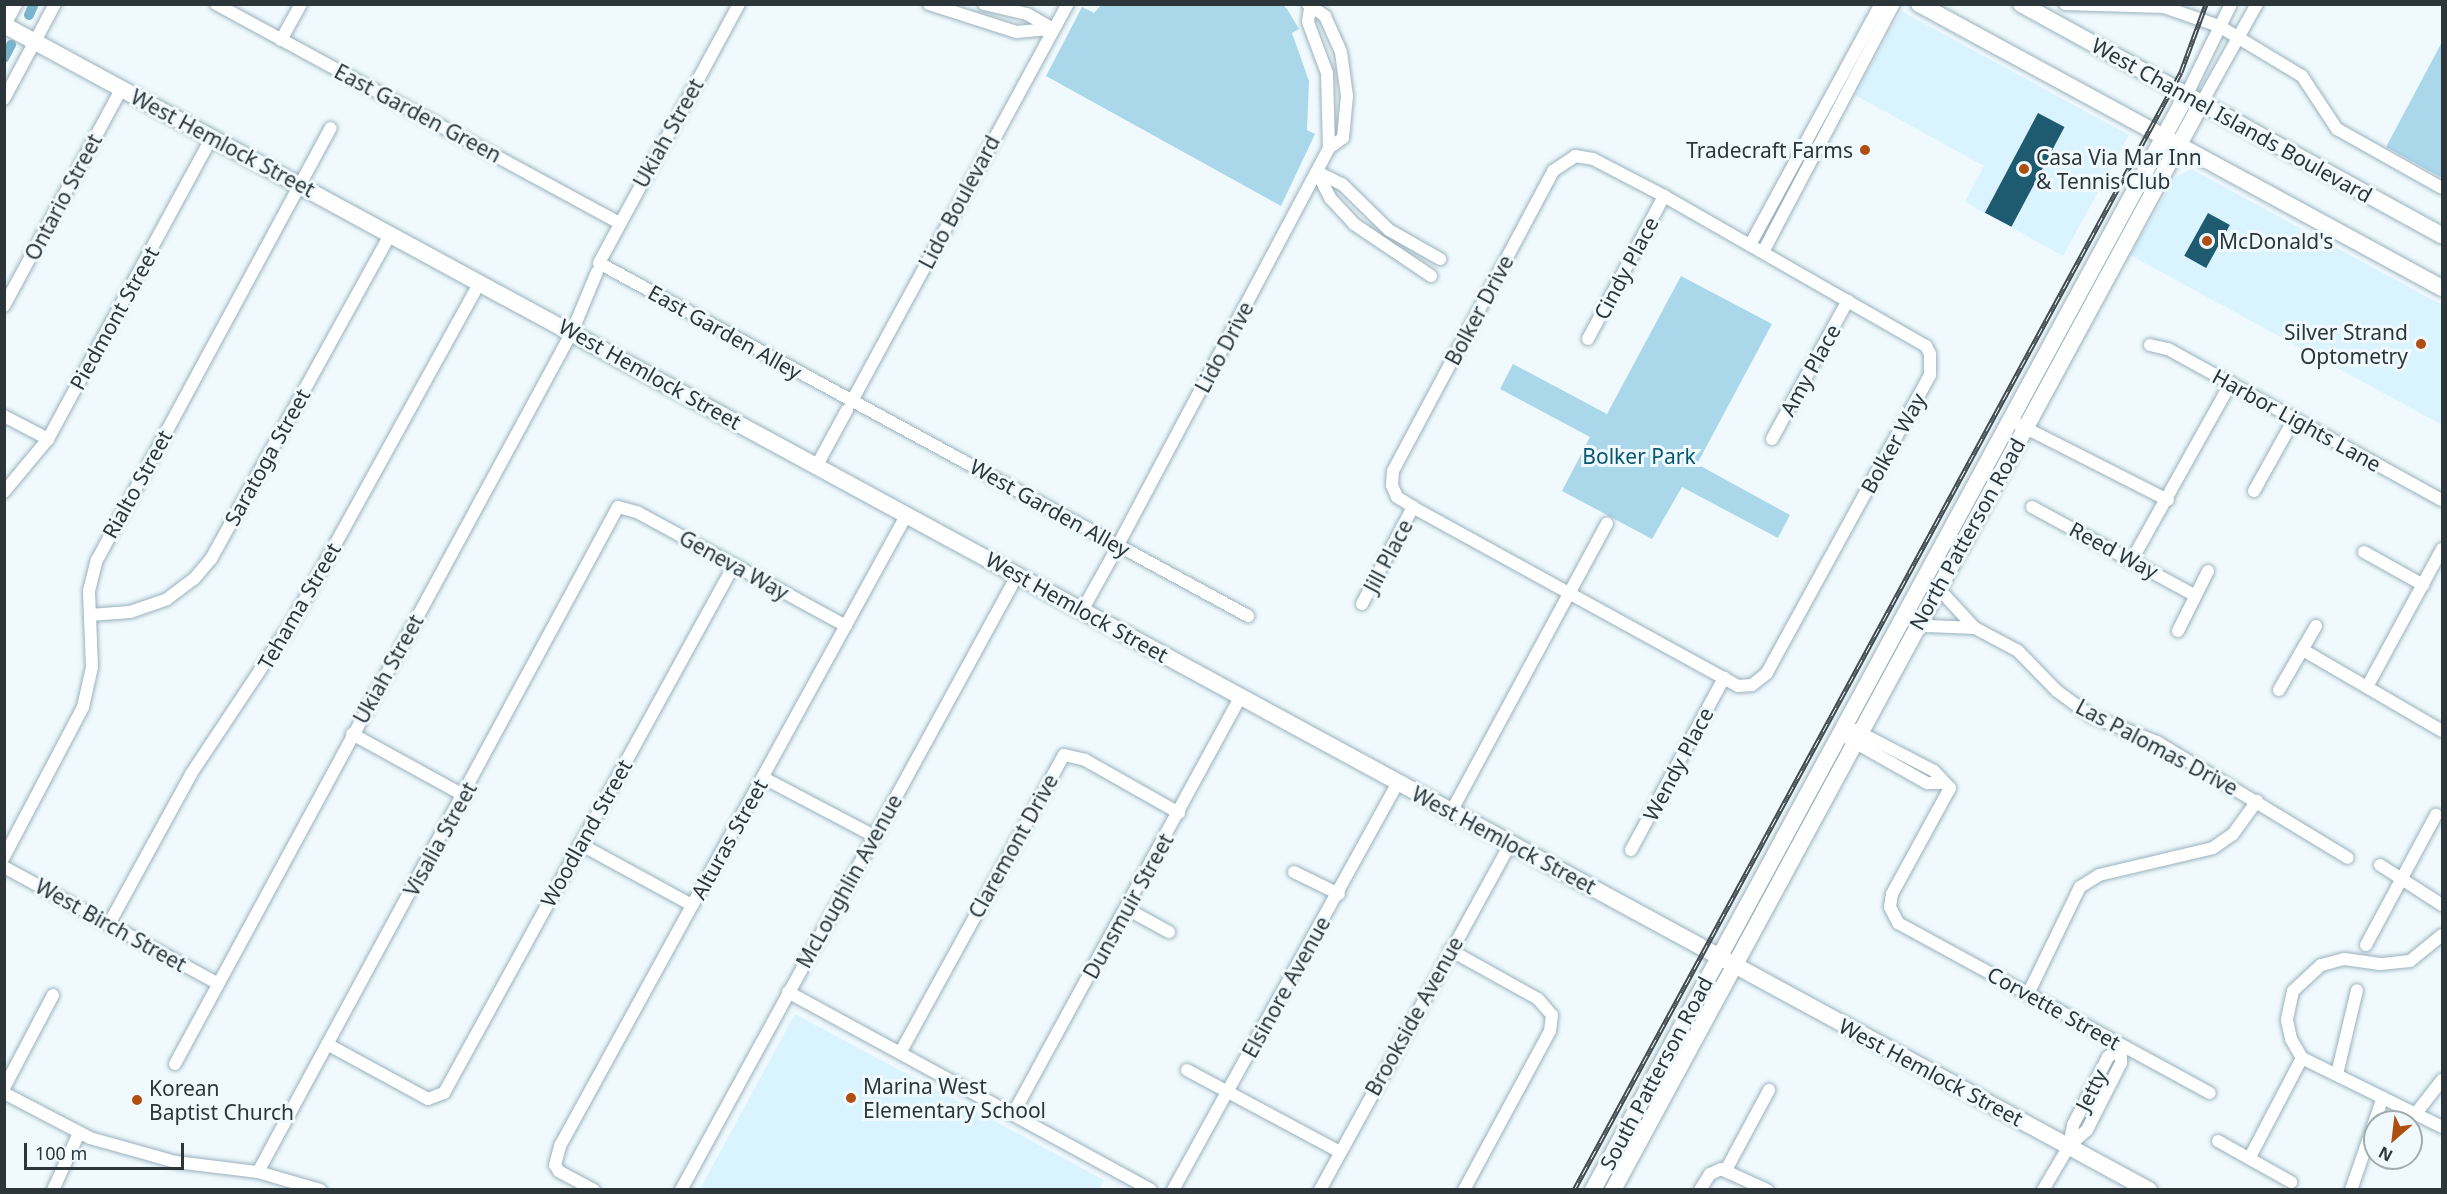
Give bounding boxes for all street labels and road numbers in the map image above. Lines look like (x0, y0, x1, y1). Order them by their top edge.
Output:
street label: West Channel Islands Boulevard (2088, 32, 2376, 208)
street label: East Garden Green (330, 58, 506, 168)
street label: Ukiah Street (628, 74, 708, 192)
street label: West Hemlock Street (127, 84, 319, 202)
street label: Ontario Street (19, 129, 107, 265)
street label: Lido Boulevard (913, 131, 1005, 273)
street label: Cindy Place (1588, 212, 1664, 324)
street label: Piedmont Street (64, 242, 164, 394)
street label: Bolker Drive (1439, 251, 1519, 369)
street label: East Garden Alley (644, 279, 806, 385)
street label: Lido Drive (1190, 297, 1258, 397)
street label: West Hemlock Street (554, 313, 746, 435)
street label: Amy Place (1774, 320, 1846, 420)
street label: Harbor Lights Lane (2208, 363, 2386, 477)
street label: Saratoga Street (219, 384, 315, 530)
street label: Bolker Way (1855, 389, 1931, 497)
street label: Rialto Street (97, 425, 177, 543)
street label: North Patterson Road (1904, 434, 2030, 634)
street label: West Garden Alley (966, 454, 1134, 562)
street label: Jill Place (1358, 515, 1418, 597)
street label: Reed Way (2065, 516, 2163, 584)
street label: Geneva Way (675, 525, 793, 605)
street label: Tehama Street (253, 538, 345, 674)
street label: West Hemlock Street (981, 546, 1173, 668)
street label: Ukiah Street (348, 610, 428, 728)
street label: Las Palomas Drive (2072, 694, 2242, 800)
street label: Wendy Place (1638, 703, 1718, 825)
street label: Woodland Street (535, 755, 637, 911)
street label: Claremont Drive (963, 770, 1063, 922)
street label: Alturas Street (686, 774, 772, 904)
street label: Visalia Street (398, 778, 482, 900)
street label: West Hemlock Street (1408, 781, 1600, 899)
street label: McLoughlin Avenue (791, 790, 907, 972)
street label: Dunsmuir Street (1078, 829, 1178, 983)
street label: West Birch Street (31, 873, 191, 977)
street label: Elsinore Avenue (1237, 912, 1335, 1062)
street label: Brookside Avenue (1360, 932, 1468, 1100)
street label: Corvette Street (1983, 961, 2125, 1055)
street label: South Patterson Road (1594, 972, 1718, 1174)
street label: West Hemlock Street (1835, 1013, 2027, 1131)
street label: Jetty (2070, 1065, 2112, 1115)

